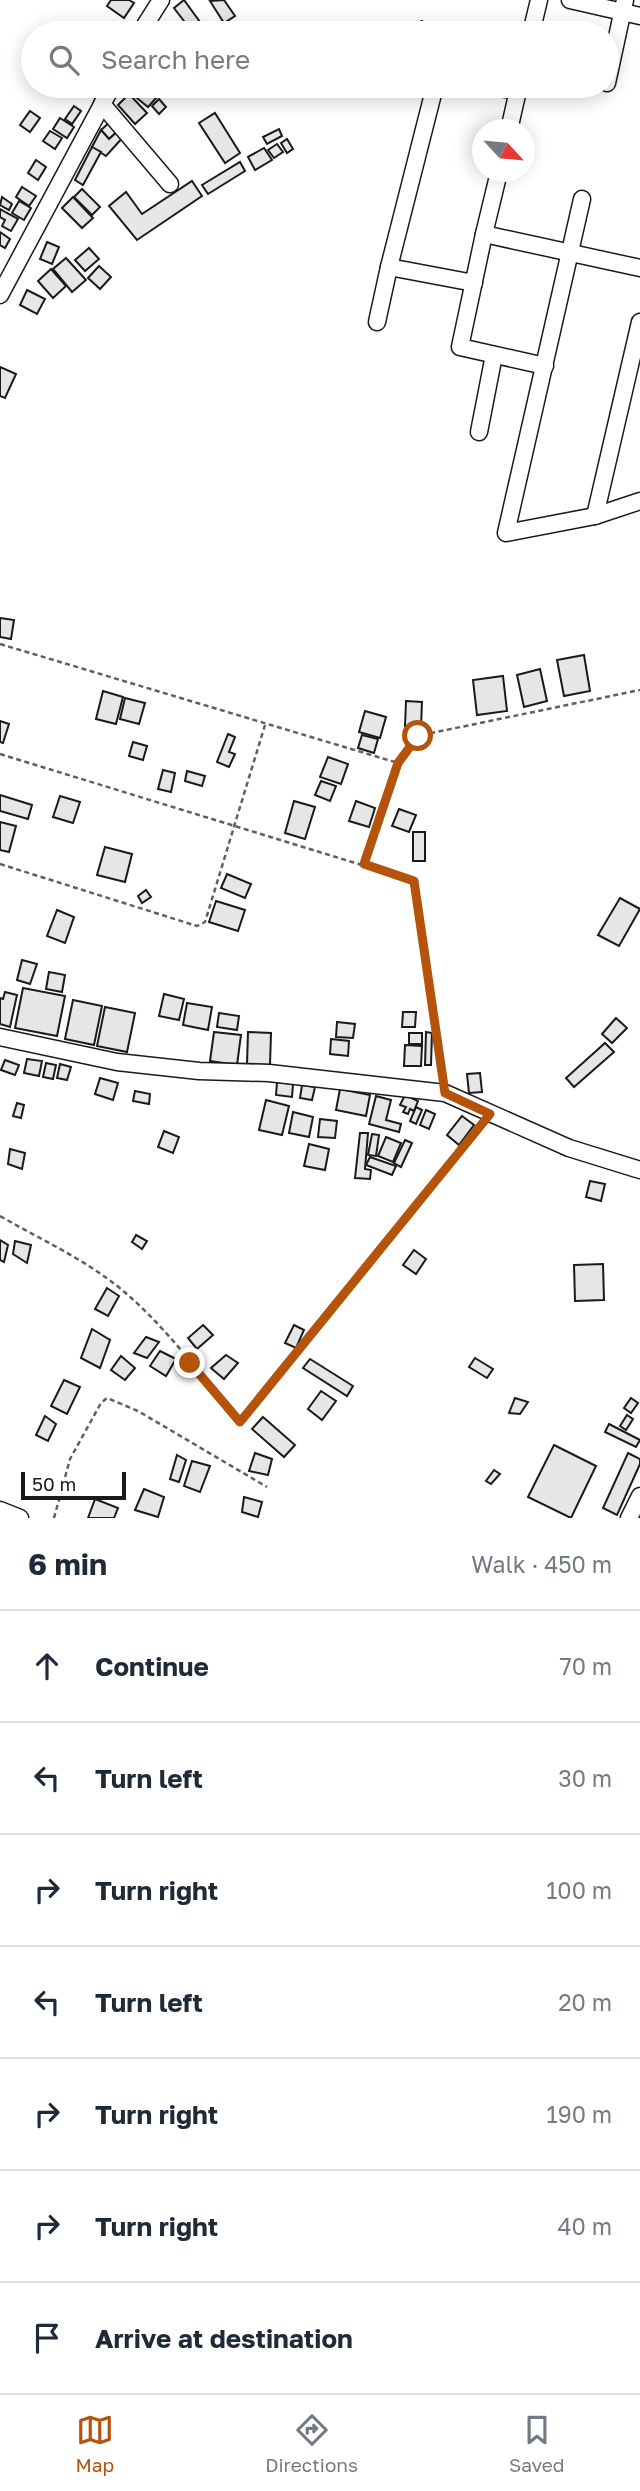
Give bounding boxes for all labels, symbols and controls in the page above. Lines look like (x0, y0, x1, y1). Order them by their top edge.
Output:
search box (21, 21, 619, 98)
icon: search (45, 41, 83, 79)
text: Search here (101, 44, 250, 75)
north arrow (472, 119, 535, 182)
route start (402, 720, 433, 751)
route end (174, 1347, 205, 1378)
scale bar (21, 1469, 126, 1501)
text: 50 m (32, 1472, 76, 1495)
text: 6 min (28, 1546, 107, 1582)
text: Walk · 450 m (471, 1550, 612, 1578)
icon: ahead (28, 1647, 66, 1685)
text: Continue (95, 1651, 209, 1682)
text: 70 m (559, 1652, 612, 1680)
icon: left (28, 1759, 66, 1797)
text: Turn left (95, 1763, 203, 1794)
text: 30 m (558, 1764, 612, 1792)
icon: right (28, 1871, 66, 1909)
text: Turn right (95, 1875, 218, 1906)
text: 100 m (546, 1876, 612, 1904)
icon: left (28, 1983, 66, 2021)
text: Turn left (95, 1987, 203, 2018)
text: 20 m (558, 1988, 612, 2016)
icon: right (28, 2095, 66, 2133)
text: Turn right (95, 2099, 218, 2130)
text: 190 m (547, 2100, 612, 2128)
icon: right (28, 2207, 66, 2245)
text: Turn right (95, 2211, 218, 2242)
text: 40 m (558, 2212, 612, 2240)
icon: arrive (28, 2319, 66, 2357)
text: Arrive at destination (95, 2323, 353, 2354)
tab: Map (75, 2411, 114, 2476)
tab: Directions (265, 2411, 358, 2476)
tab: Saved (509, 2411, 565, 2476)

